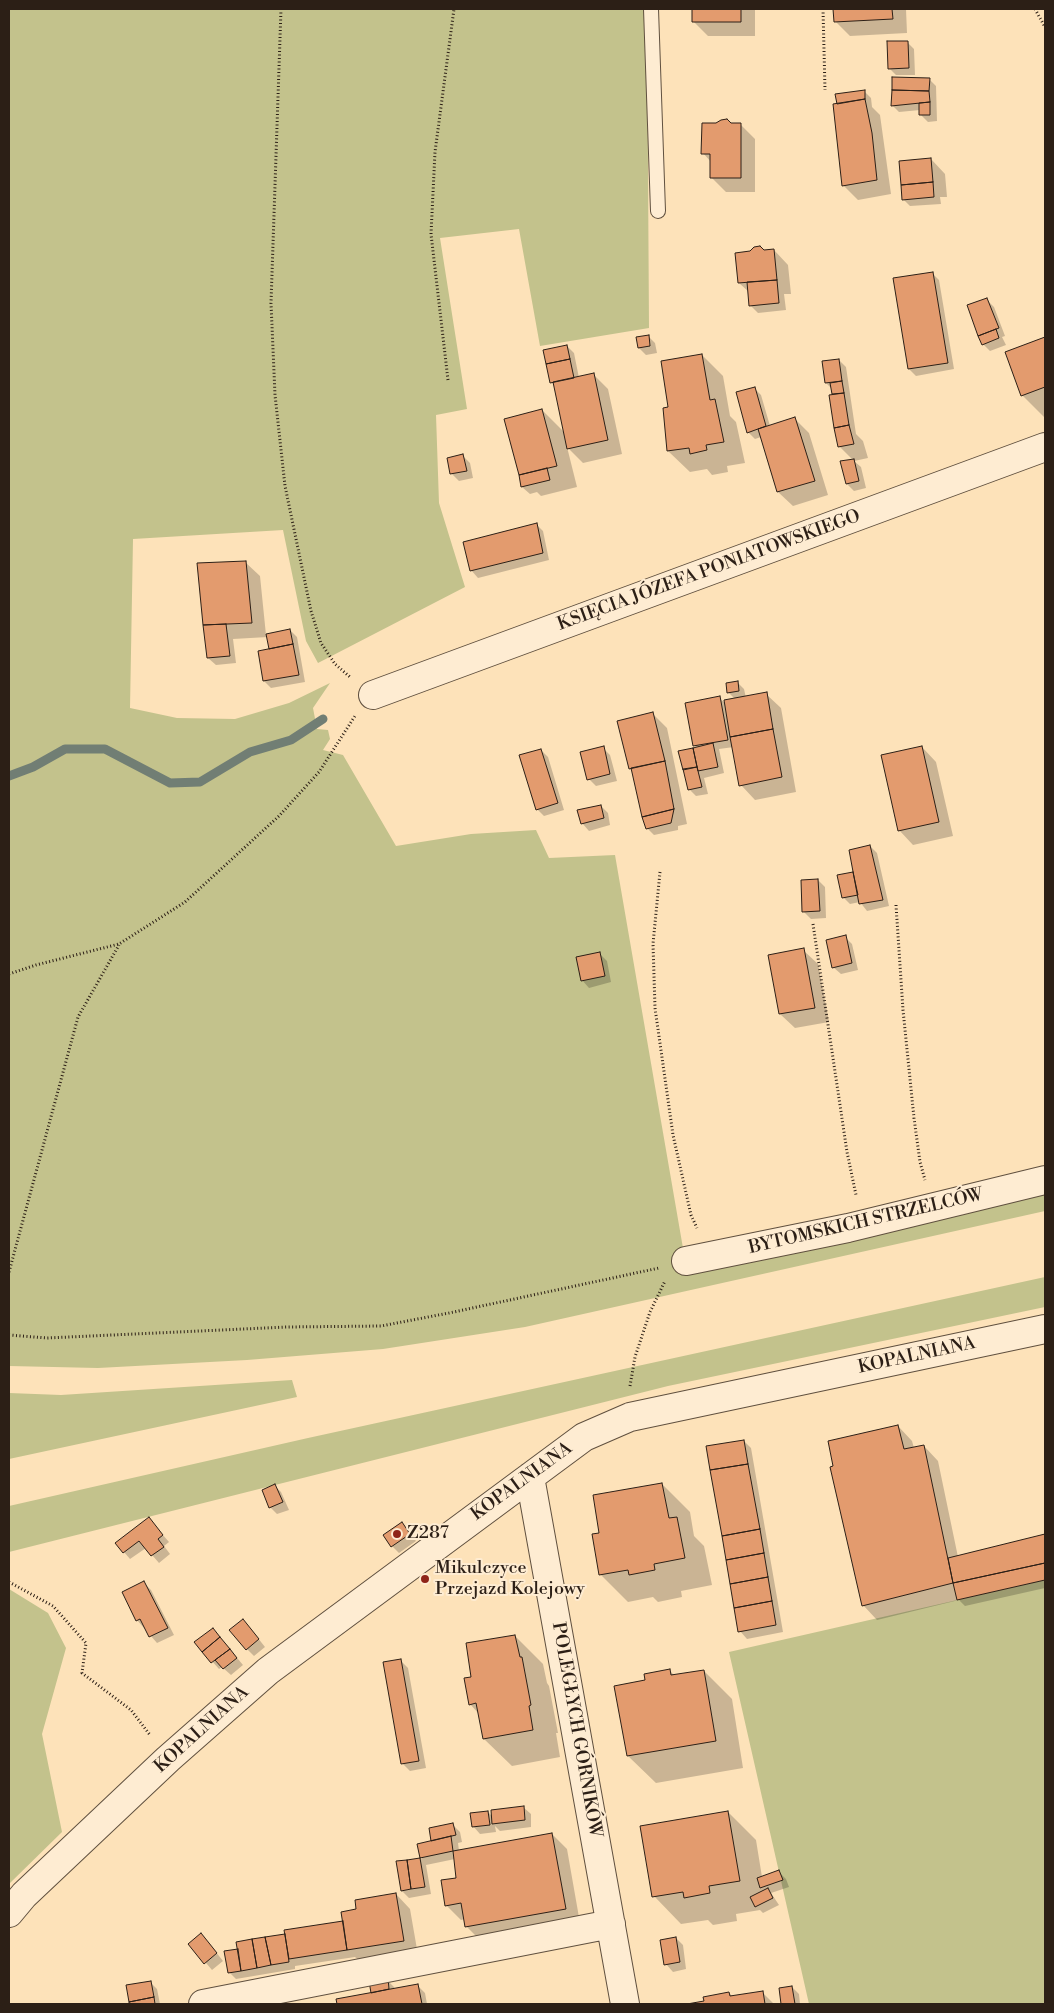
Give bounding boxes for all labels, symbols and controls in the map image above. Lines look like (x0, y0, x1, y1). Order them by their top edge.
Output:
street label: KSIĘCIA JÓZEFA PONIATOWSKIEGO (555, 506, 863, 636)
street label: BYTOMSKICH STRZELCÓW (747, 1184, 985, 1260)
street label: KOPALNIANA (856, 1333, 978, 1379)
street label: KOPALNIANA (467, 1438, 577, 1526)
place label: Z287 (407, 1523, 449, 1545)
marker: Z287 (391, 1528, 403, 1540)
place label: Mikulczyce Przejazd Kolejowy (435, 1558, 585, 1600)
marker: Mikulczyce Przejazd Kolejowy (419, 1573, 431, 1585)
street label: POLEGŁYCH GÓRNIKÓW (546, 1621, 606, 1839)
street label: KOPALNIANA (150, 1682, 254, 1778)

